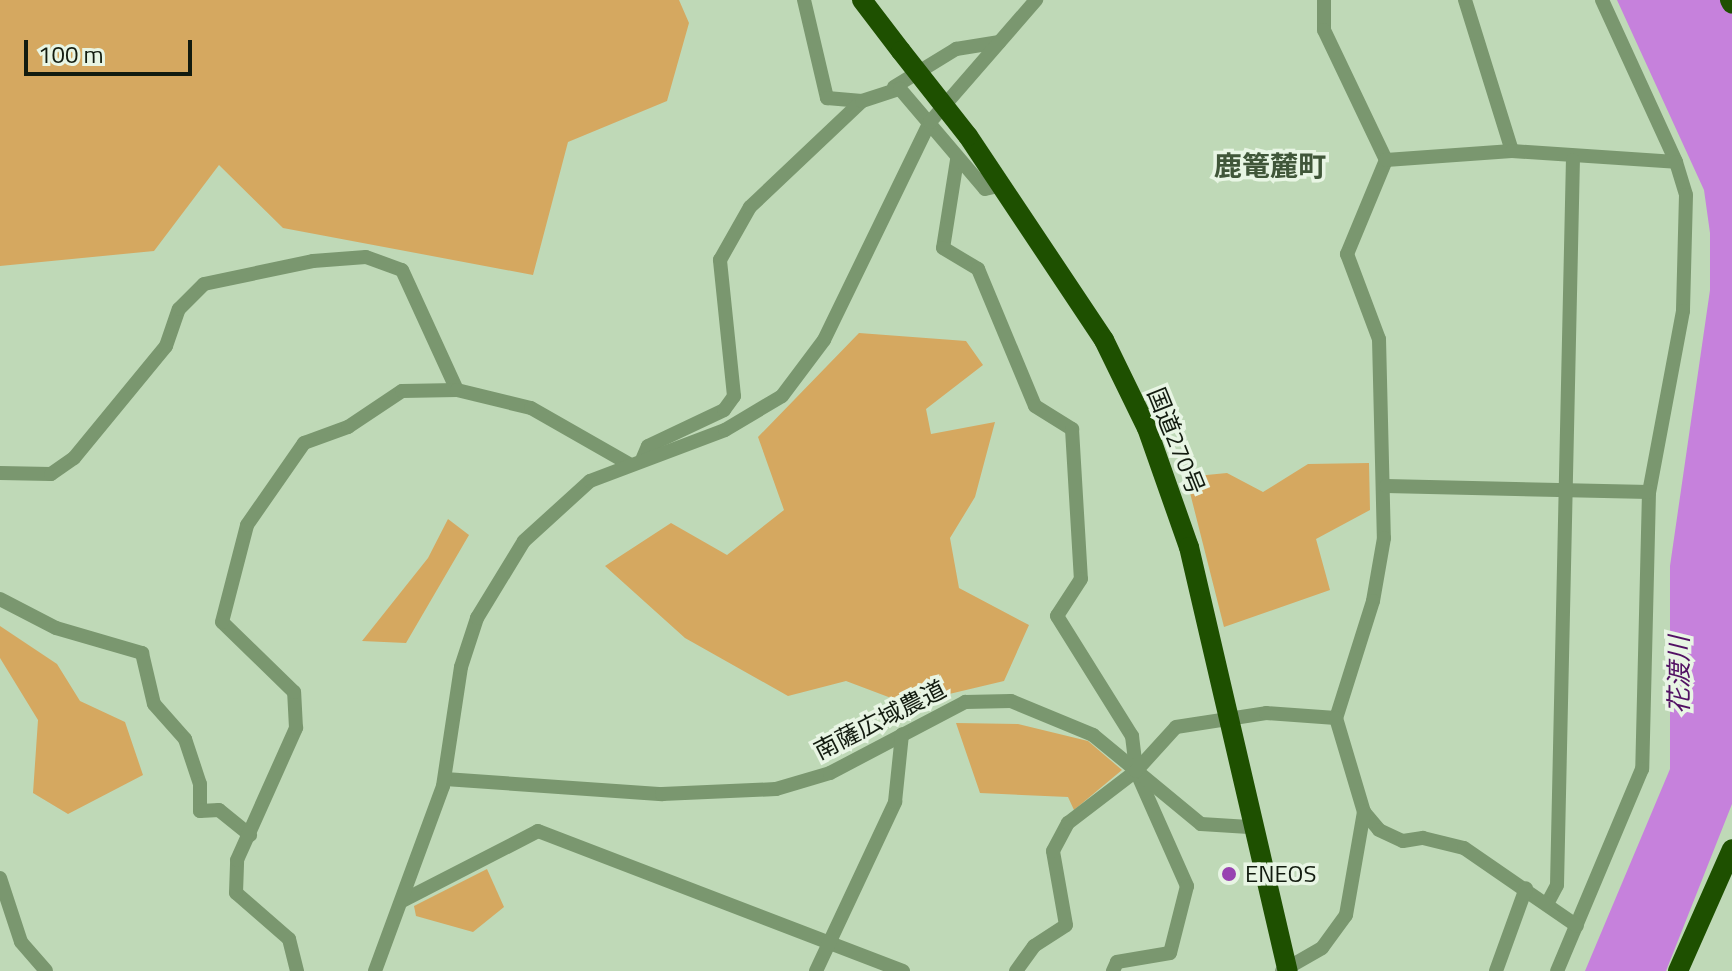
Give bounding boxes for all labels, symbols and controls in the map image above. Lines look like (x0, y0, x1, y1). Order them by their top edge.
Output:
scale bar (28, 24, 196, 74)
text: 100 m (38, 36, 104, 72)
district label: 鹿篭麓町 (1214, 149, 1326, 183)
street label: 国道270号 (1142, 384, 1210, 498)
water label: 花渡川 (1663, 636, 1695, 714)
street label: 南薩広域農道 (809, 674, 951, 766)
place label: ENEOS (1245, 860, 1316, 888)
marker: ENEOS (1220, 865, 1238, 883)

